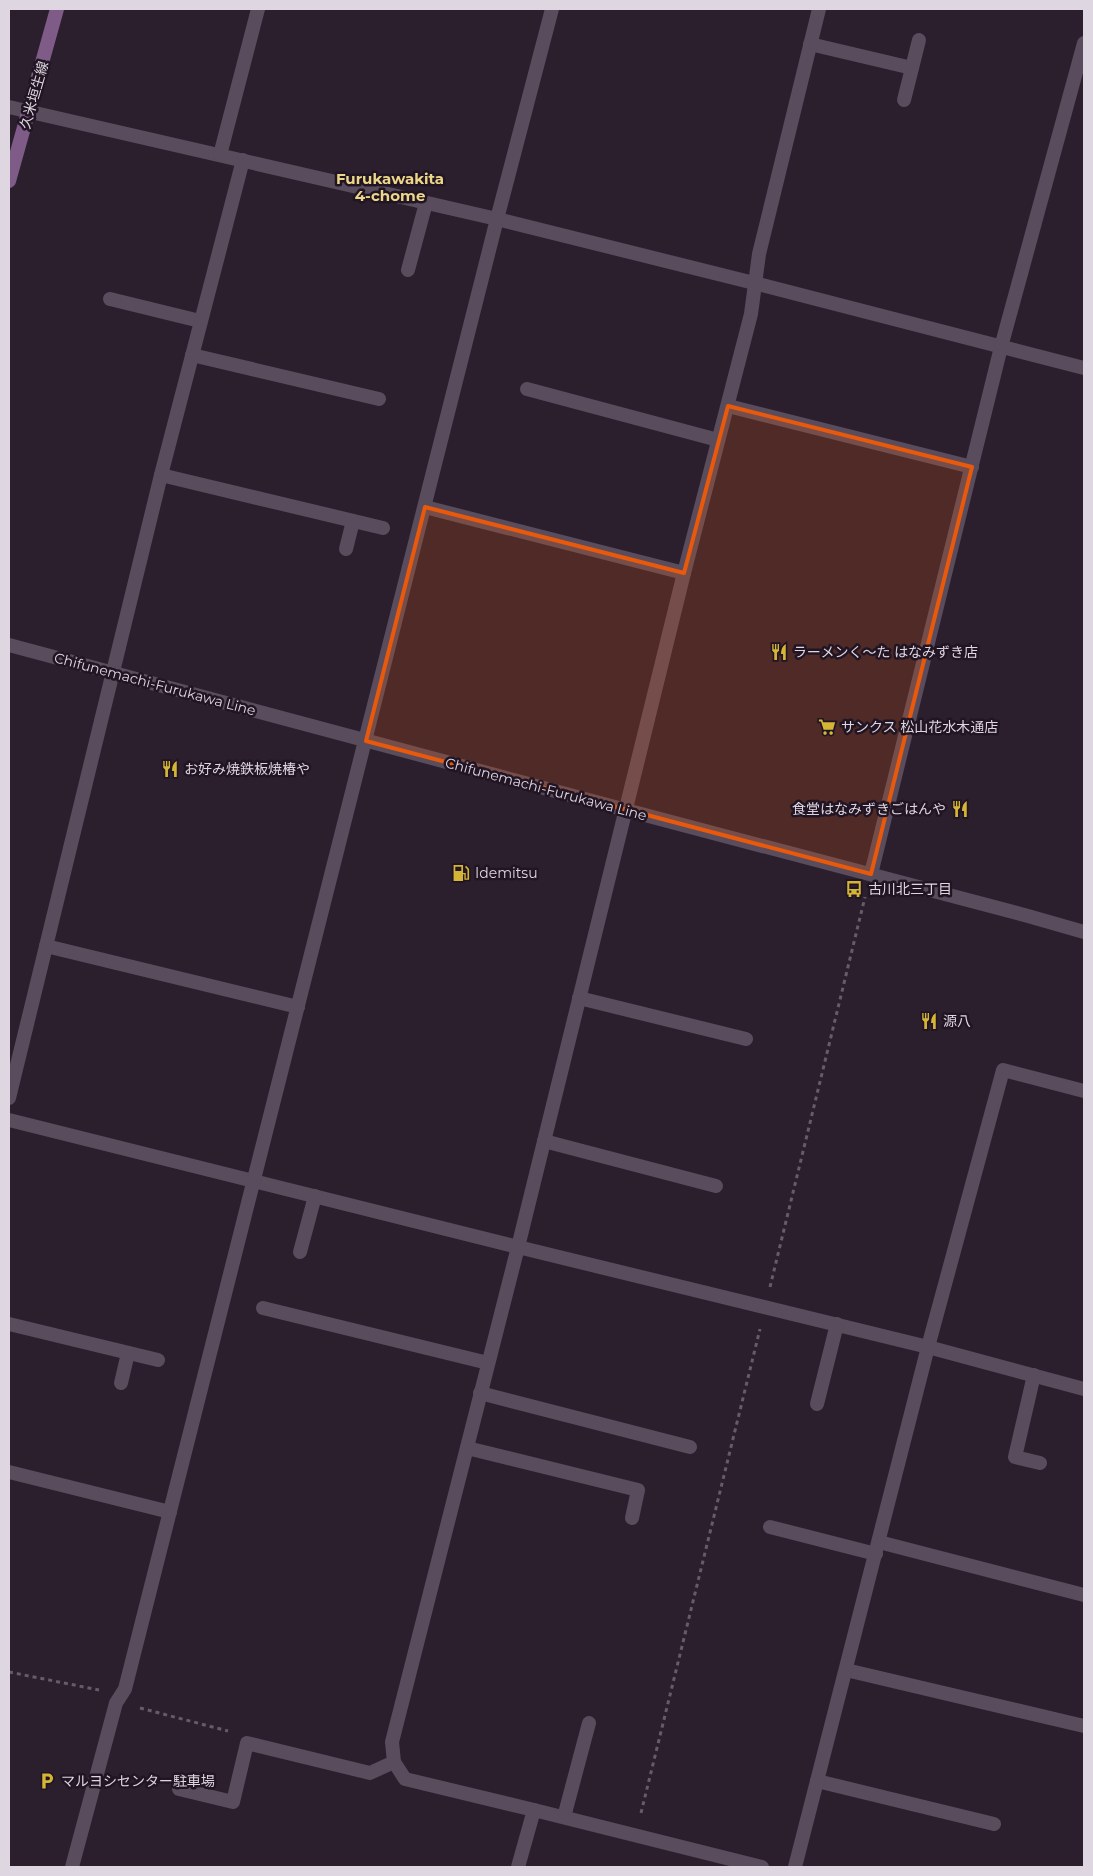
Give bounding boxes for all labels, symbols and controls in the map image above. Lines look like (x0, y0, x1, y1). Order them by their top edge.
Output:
street label: 久米垣生線 (16, 59, 52, 131)
district label: Furukawakita 4-chome (336, 169, 444, 205)
restaurant icon: ラーメンく～た はなみずき店 (769, 642, 789, 662)
place label: ラーメンく～た はなみずき店 (793, 643, 978, 661)
street label: Chifunemachi-Furukawa Line (52, 648, 258, 720)
supermarket icon: サンクス 松山花水木通店 (817, 717, 837, 737)
place label: サンクス 松山花水木通店 (841, 718, 998, 736)
street label: Chifunemachi-Furukawa Line (443, 753, 649, 825)
restaurant icon: お好み焼鉄板焼椿や (160, 759, 180, 779)
place label: お好み焼鉄板焼椿や (184, 760, 310, 778)
restaurant icon: 食堂はなみずきごはんや (950, 799, 970, 819)
place label: 食堂はなみずきごはんや (792, 800, 946, 818)
fuel station icon: Idemitsu (451, 863, 471, 883)
place label: Idemitsu (475, 864, 538, 882)
bus stop icon: 古川北三丁目 (844, 879, 864, 899)
place label: 古川北三丁目 (868, 880, 952, 898)
restaurant icon: 源八 (919, 1011, 939, 1031)
place label: 源八 (943, 1012, 971, 1030)
parking icon: マルヨシセンター駐車場 (37, 1771, 57, 1791)
place label: マルヨシセンター駐車場 (61, 1772, 215, 1790)

